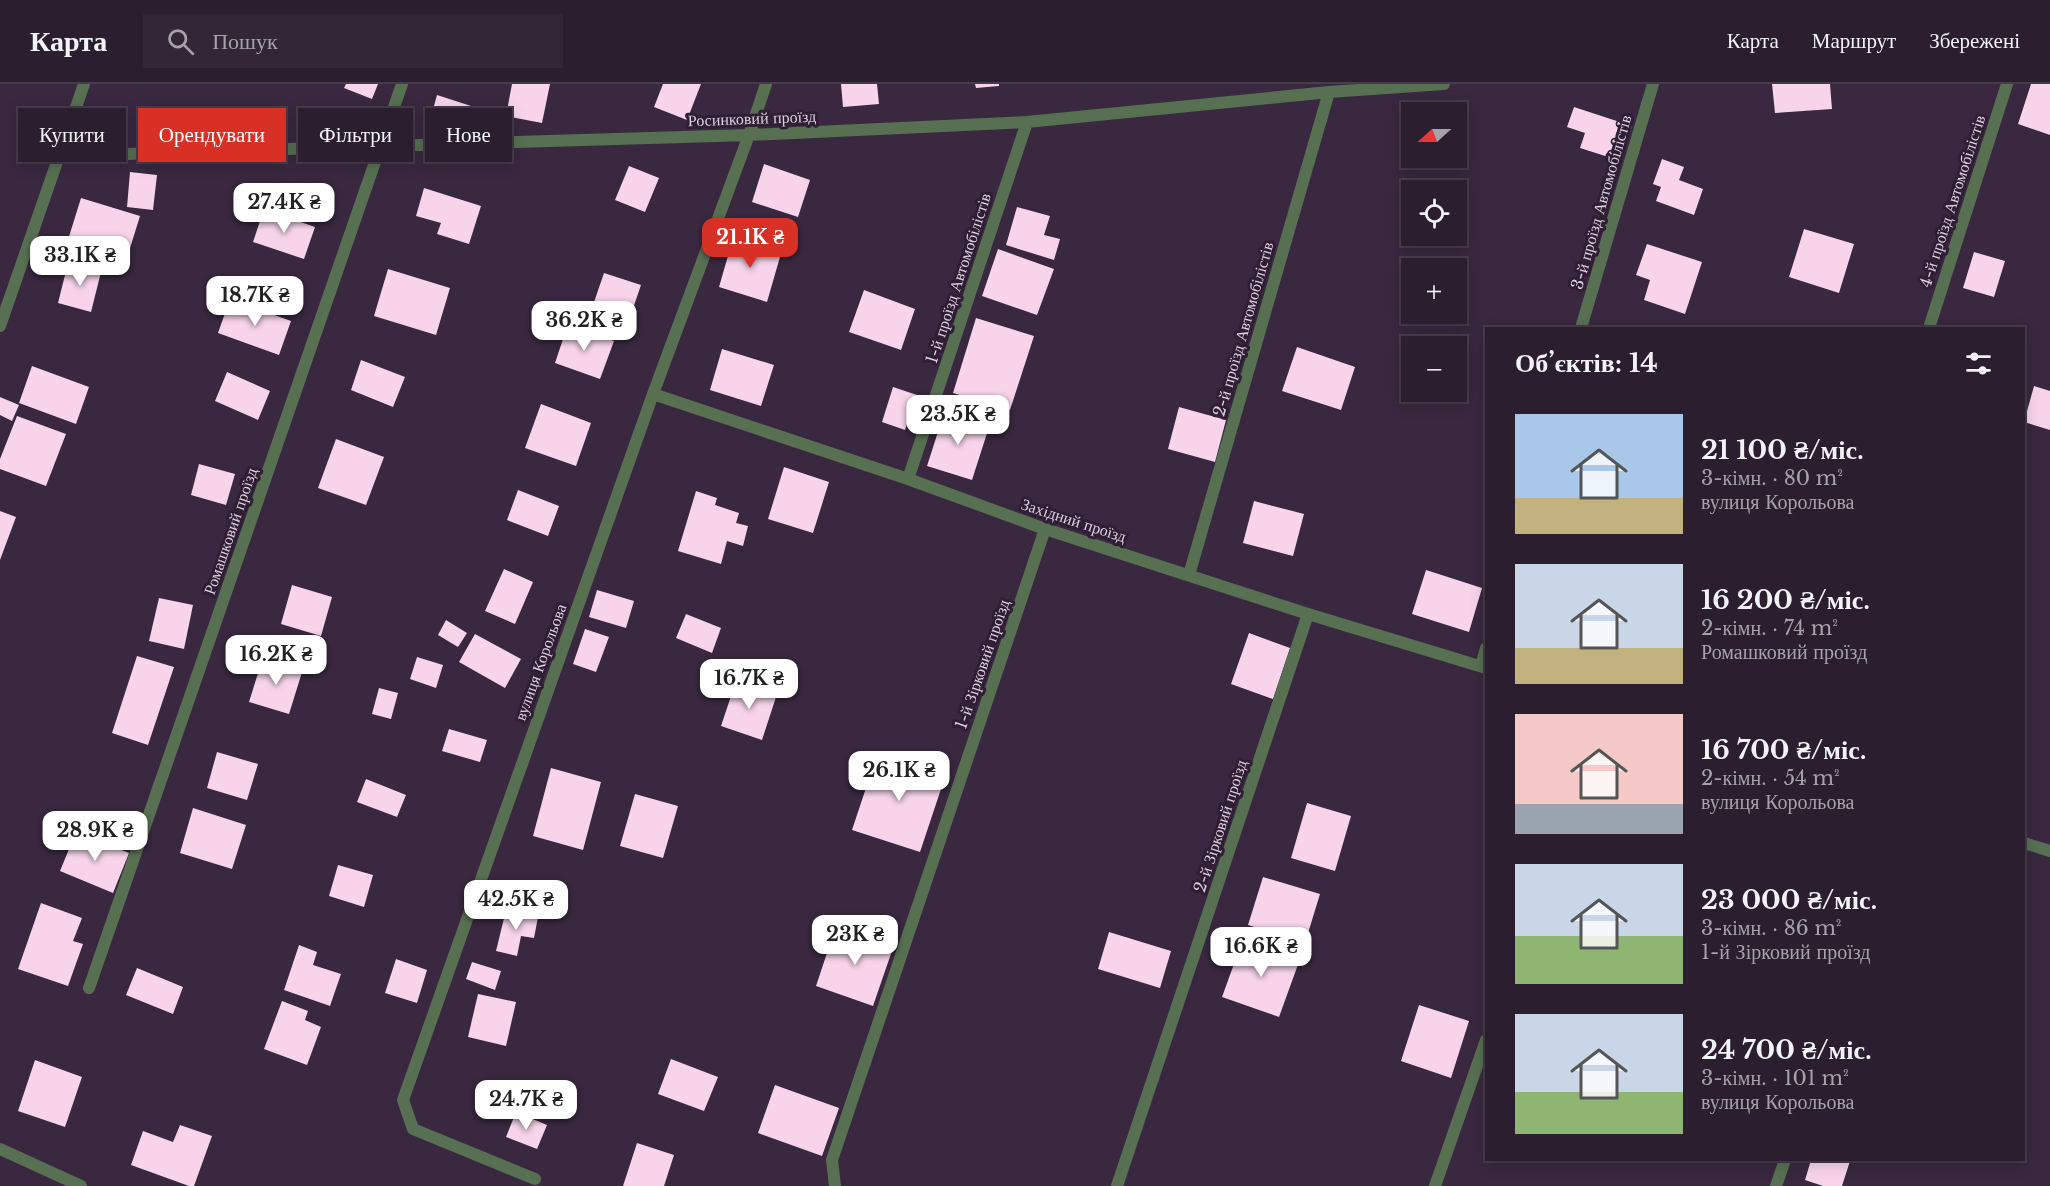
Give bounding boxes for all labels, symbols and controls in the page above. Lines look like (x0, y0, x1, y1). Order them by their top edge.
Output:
search box (143, 14, 563, 68)
text: Карта (30, 24, 107, 59)
icon: search (164, 25, 197, 58)
text: Пошук (212, 28, 278, 55)
text: Карта (1727, 28, 1779, 54)
text: Маршрут (1812, 28, 1896, 54)
text: Збережені (1929, 28, 2020, 54)
north arrow (1401, 102, 1467, 168)
map controls (1401, 102, 1467, 402)
street label: Росинковий проїзд (687, 106, 817, 130)
chip: Купити (18, 108, 126, 162)
chip: Орендувати (138, 108, 286, 162)
chip: Фільтри (298, 108, 413, 162)
chip: Нове (425, 108, 512, 162)
street label: 3-й проїзд Автомобілістів (1566, 112, 1636, 292)
street label: 4-й проїзд Автомобілістів (1915, 112, 1989, 290)
button: locate (1401, 180, 1467, 246)
pin: 27.4K ₴ (229, 183, 339, 234)
text: 27.4K ₴ (247, 190, 321, 214)
street label: 1-й проїзд Автомобілістів (921, 190, 995, 366)
pin: 21.1K ₴ (695, 218, 805, 269)
text: 21.1K ₴ (716, 225, 784, 249)
pin: 33.1K ₴ (25, 236, 135, 287)
street label: 2-й проїзд Автомобілістів (1208, 239, 1278, 419)
text: 33.1K ₴ (44, 243, 116, 267)
button: + (1401, 258, 1467, 324)
pin: 18.7K ₴ (200, 276, 310, 327)
text: 18.7K ₴ (220, 283, 290, 307)
pin: 36.2K ₴ (529, 301, 639, 352)
text: 36.2K ₴ (546, 308, 622, 332)
button: − (1401, 336, 1467, 402)
text: Об’єктів: 14 (1515, 347, 1658, 379)
icon: filters (1962, 347, 1995, 380)
pin: 23.5K ₴ (903, 395, 1013, 446)
text: 23.5K ₴ (920, 402, 996, 426)
text: 21 100 ₴/міс. (1701, 434, 1864, 466)
icon: home (1563, 438, 1635, 510)
street label: Ромашковий проїзд (199, 465, 261, 597)
text: 3-кімн. · 80 m² (1701, 466, 1843, 490)
text: вулиця Корольова (1701, 490, 1854, 514)
street label: Західний проїзд (1019, 494, 1129, 546)
text: 16 200 ₴/міс. (1701, 584, 1870, 616)
icon: home (1563, 588, 1635, 660)
street label: 1-й Зірковий проїзд (950, 597, 1014, 731)
street label: вулиця Корольова (510, 601, 570, 723)
text: 2-кімн. · 74 m² (1701, 616, 1838, 640)
pin: 16.2K ₴ (221, 635, 331, 686)
text: Ромашковий проїзд (1701, 640, 1867, 664)
text: 16.2K ₴ (240, 642, 312, 666)
pin: 16.7K ₴ (694, 659, 804, 710)
text: 16.7K ₴ (714, 666, 784, 690)
text: 16 700 ₴/міс. (1701, 734, 1866, 766)
icon: home (1563, 738, 1635, 810)
pin: 26.1K ₴ (844, 751, 954, 802)
street label: 2-й Зірковий проїзд (1189, 757, 1251, 895)
text: 26.1K ₴ (863, 758, 935, 782)
text: 2-кімн. · 54 m² (1701, 766, 1840, 790)
text: вулиця Корольова (1701, 790, 1854, 814)
pin: 28.9K ₴ (40, 811, 150, 862)
text: 28.9K ₴ (57, 818, 133, 842)
pin: 42.5K ₴ (461, 880, 571, 931)
text: 23 000 ₴/міс. (1701, 884, 1877, 916)
text: 42.5K ₴ (478, 887, 554, 911)
icon: home (1563, 888, 1635, 960)
pin: 23K ₴ (813, 915, 897, 966)
text: 3-кімн. · 86 m² (1701, 916, 1842, 940)
text: 23K ₴ (826, 922, 884, 946)
pin: 16.6K ₴ (1206, 927, 1316, 978)
text: 16.6K ₴ (1224, 934, 1298, 958)
text: 1-й Зірковий проїзд (1701, 940, 1870, 964)
text: 24 700 ₴/міс. (1701, 1034, 1872, 1066)
icon: home (1563, 1038, 1635, 1110)
text: 3-кімн. · 101 m² (1701, 1066, 1849, 1090)
pin: 24.7K ₴ (471, 1080, 581, 1131)
text: 24.7K ₴ (489, 1087, 563, 1111)
text: вулиця Корольова (1701, 1090, 1854, 1114)

